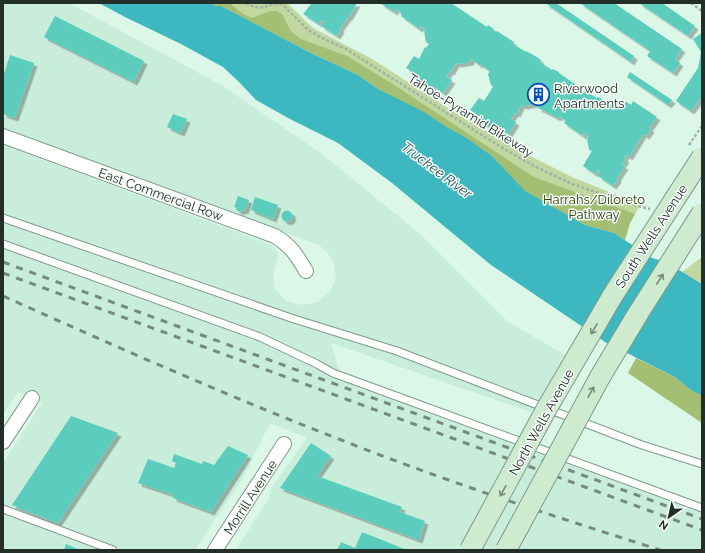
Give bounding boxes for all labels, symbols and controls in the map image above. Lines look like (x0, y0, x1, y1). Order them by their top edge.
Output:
street label: Tahoe-Pyramid Bikeway (405, 71, 536, 160)
place label: Riverwood Apartments (554, 81, 625, 111)
building icon: Riverwood Apartments (526, 82, 552, 108)
water label: Truckee River (399, 138, 476, 202)
street label: East Commercial Row (97, 165, 225, 224)
street label: South Wells Avenue (612, 181, 691, 291)
park label: Harrahs/Diloreto Pathway (543, 192, 645, 222)
one-way arrow (656, 273, 664, 285)
one-way arrow (589, 323, 597, 335)
street label: North Wells Avenue (506, 366, 577, 478)
one-way arrow (588, 386, 596, 398)
street label: Morrill Avenue (221, 457, 280, 538)
one-way arrow (499, 485, 506, 497)
north arrow (649, 497, 689, 537)
text: N (657, 517, 671, 533)

